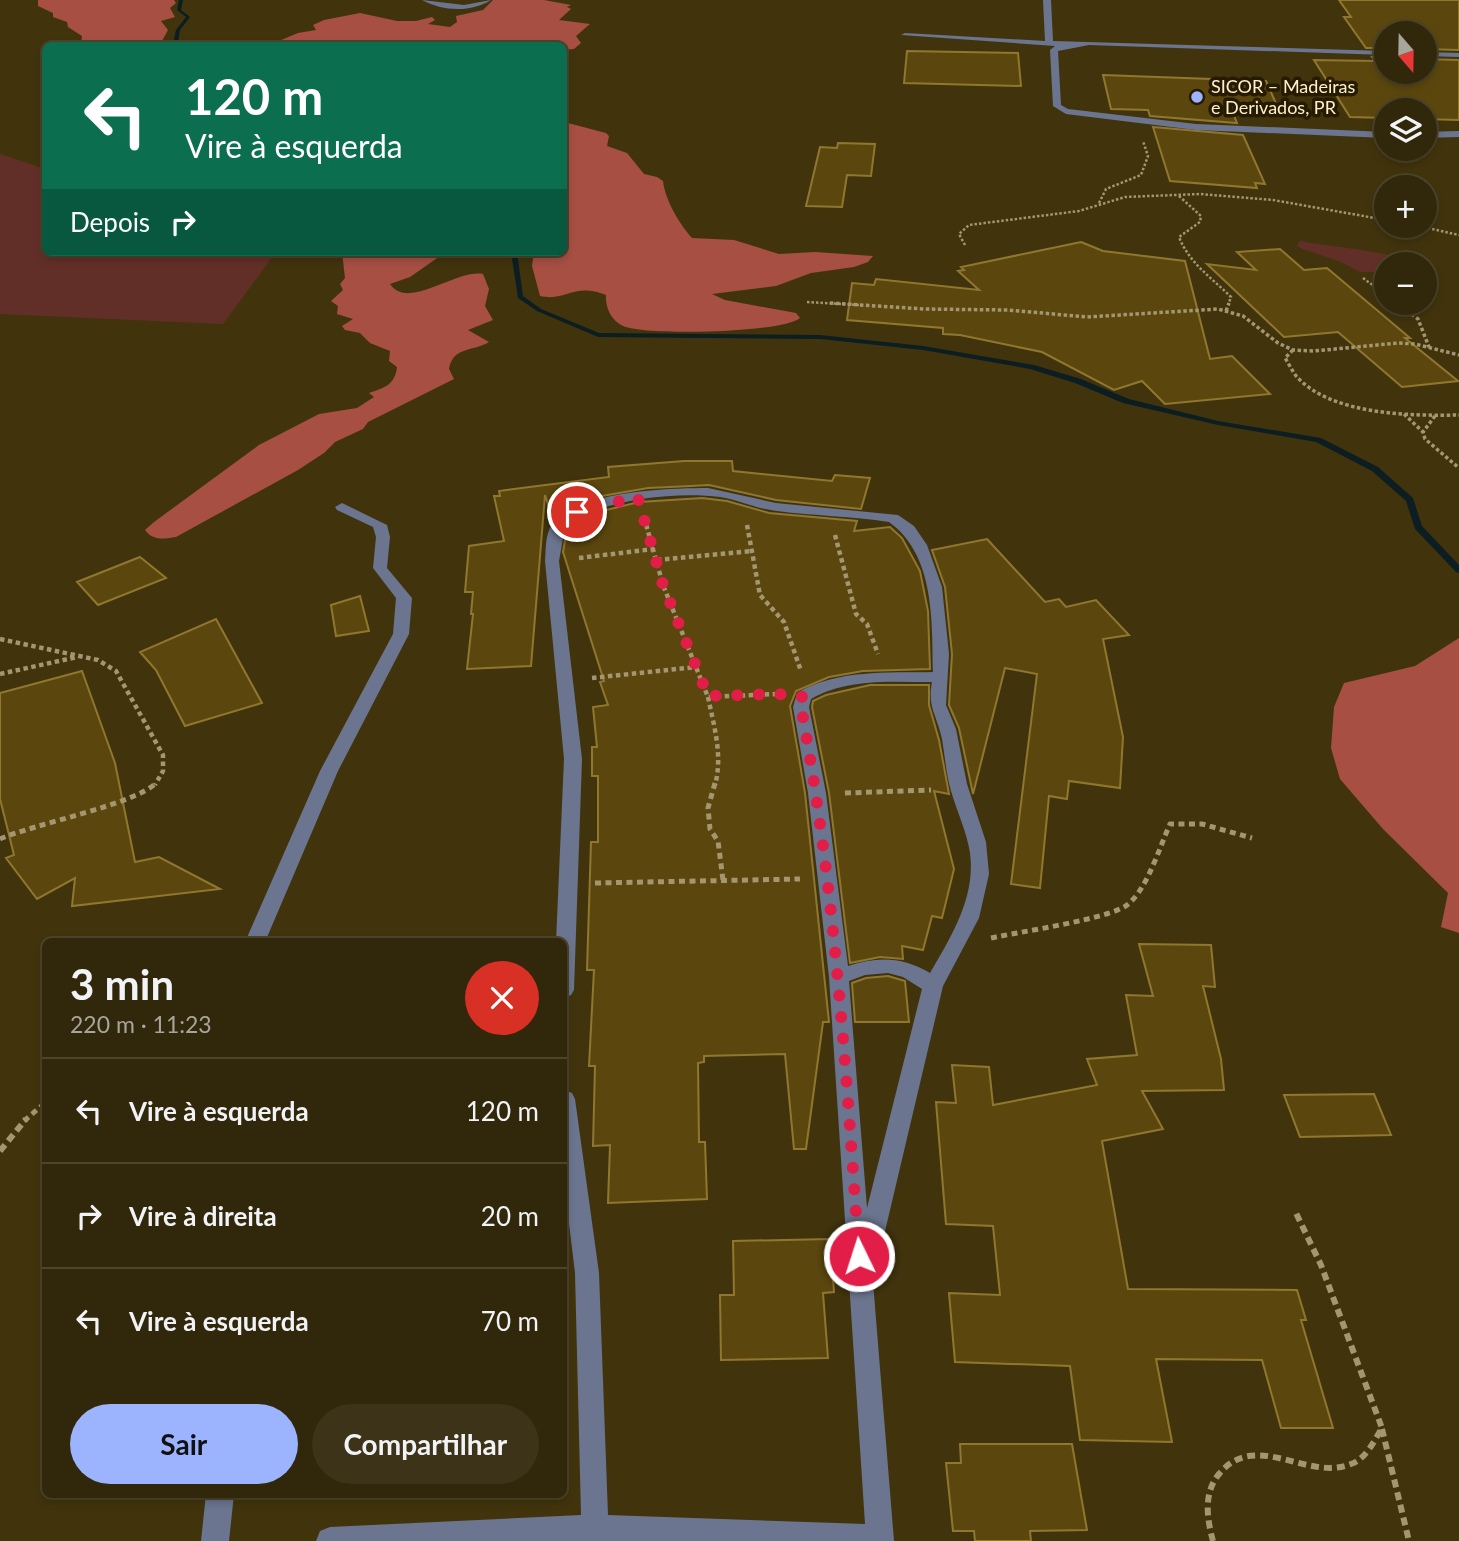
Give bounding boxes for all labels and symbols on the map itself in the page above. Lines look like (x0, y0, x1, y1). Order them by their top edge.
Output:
north arrow (1374, 21, 1437, 84)
place label: SICOR – Madeiras e Derivados, PR (1211, 75, 1356, 118)
marker: SICOR – Madeiras e Derivados, PR (1189, 89, 1205, 105)
pin (547, 482, 607, 542)
position arrow (822, 1219, 896, 1293)

